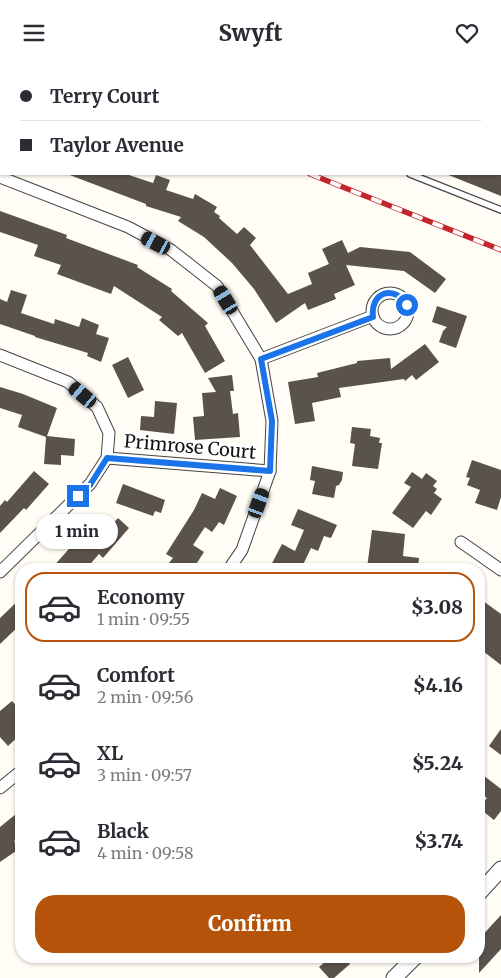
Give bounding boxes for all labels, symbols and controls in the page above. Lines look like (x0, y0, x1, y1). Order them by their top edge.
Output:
icon: menu (20, 19, 48, 47)
text: Swyft (218, 19, 283, 47)
icon: heart (453, 19, 481, 47)
text: Terry Court (50, 84, 159, 108)
text: Taylor Avenue (50, 133, 184, 157)
car (139, 229, 172, 257)
car (211, 283, 240, 317)
route start (396, 294, 418, 316)
car (66, 380, 99, 410)
street label: Primrose Court (123, 429, 257, 464)
route end (67, 485, 89, 507)
car (246, 486, 271, 520)
callout: 1 min (37, 513, 119, 549)
text: 1 min (55, 521, 99, 541)
icon: car (37, 585, 82, 630)
text: Economy (97, 585, 185, 609)
text: $3.08 (411, 595, 463, 619)
text: 1 min · 09:55 (97, 609, 190, 629)
icon: car (37, 663, 82, 708)
text: Comfort (97, 663, 175, 687)
text: $4.16 (413, 673, 463, 697)
text: 2 min · 09:56 (97, 687, 193, 707)
icon: car (37, 741, 82, 786)
text: XL (97, 741, 123, 765)
text: $5.24 (412, 751, 463, 775)
text: 3 min · 09:57 (97, 765, 192, 785)
icon: car (37, 819, 82, 864)
text: Black (97, 819, 149, 843)
text: $3.74 (414, 829, 463, 853)
text: 4 min · 09:58 (97, 843, 193, 863)
button: Confirm (35, 895, 465, 953)

